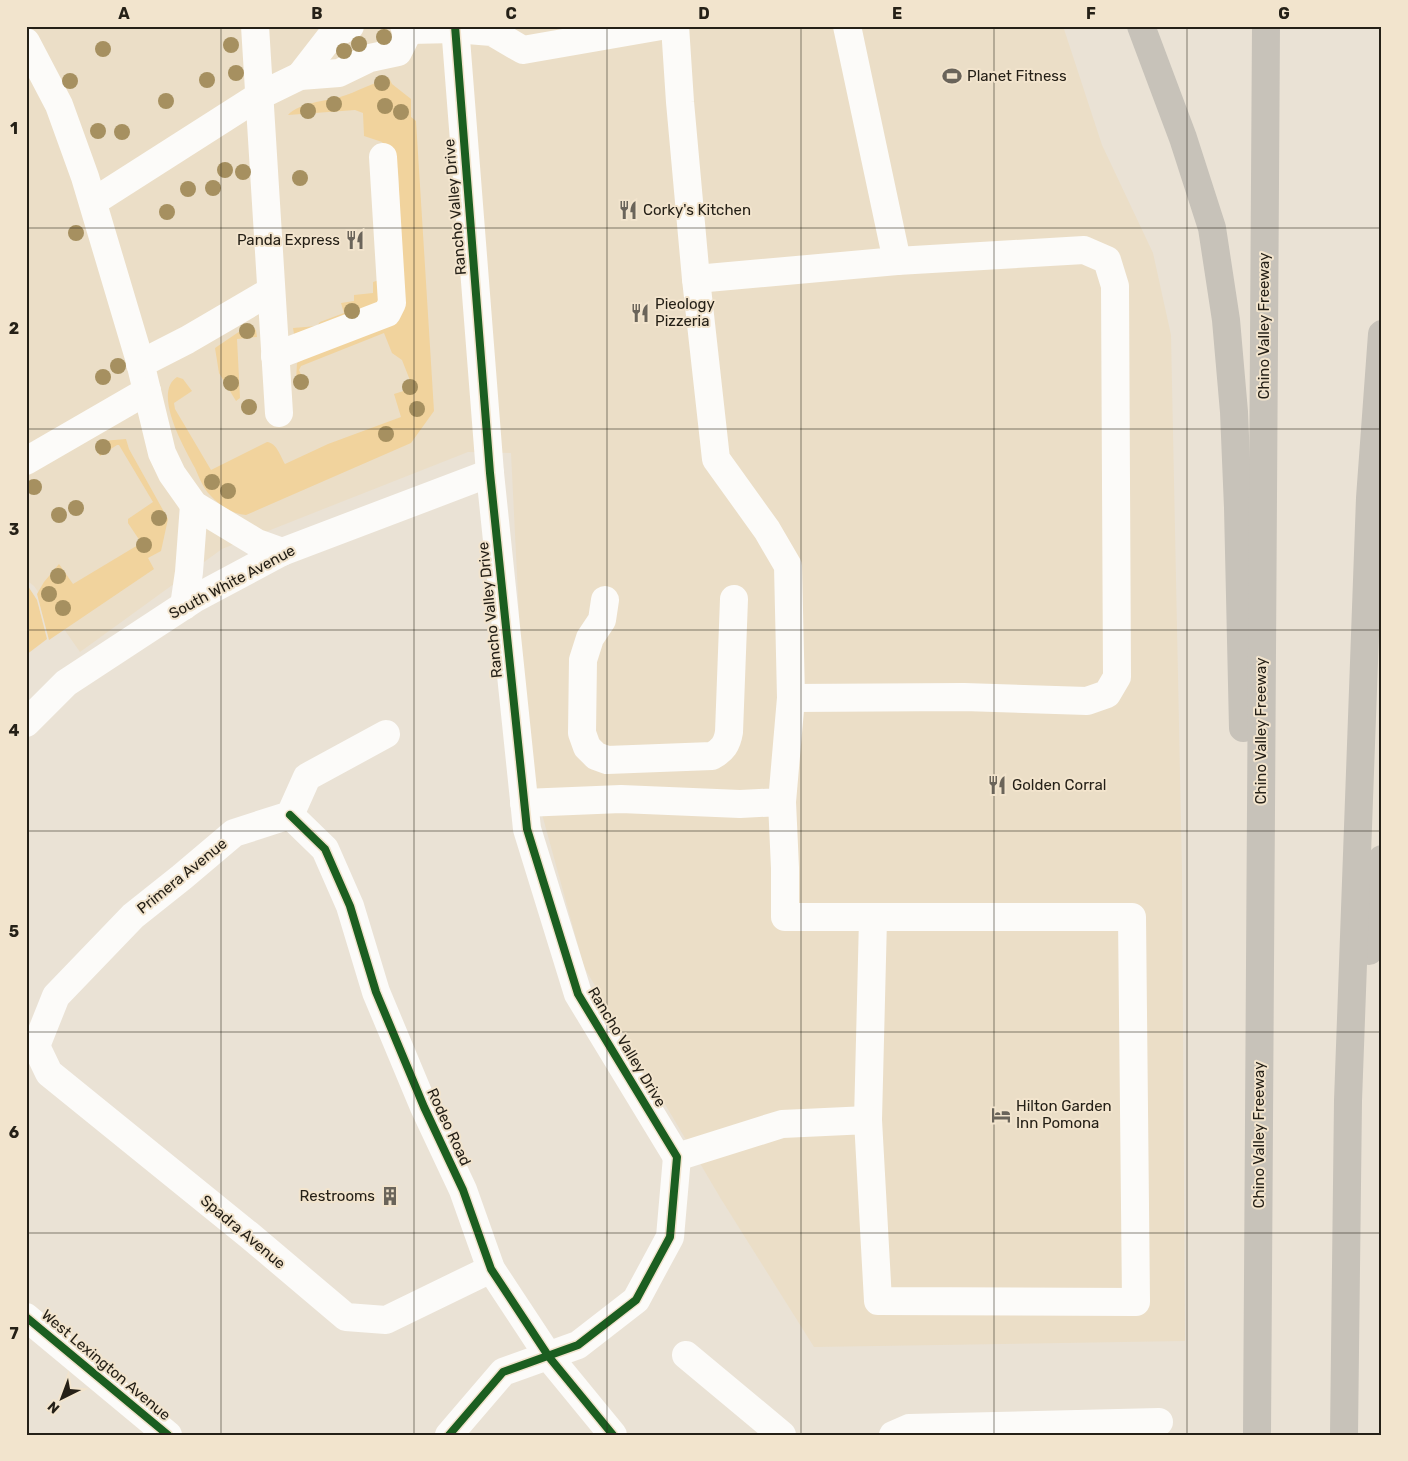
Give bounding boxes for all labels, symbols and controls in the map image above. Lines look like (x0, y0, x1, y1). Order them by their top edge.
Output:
text: A (118, 4, 130, 23)
text: B (311, 4, 323, 23)
text: C (505, 4, 517, 23)
text: D (698, 4, 710, 23)
text: E (892, 4, 902, 23)
text: F (1086, 4, 1096, 23)
text: G (1278, 4, 1290, 23)
sports icon: Planet Fitness (941, 65, 963, 87)
place label: Planet Fitness (967, 67, 1067, 85)
text: 1 (10, 119, 18, 138)
street label: Rancho Valley Drive (440, 138, 470, 276)
restaurant icon: Corky's Kitchen (617, 199, 639, 221)
place label: Corky's Kitchen (643, 201, 751, 219)
restaurant icon: Panda Express (344, 229, 366, 251)
place label: Panda Express (237, 231, 340, 249)
street label: Chino Valley Freeway (1255, 253, 1273, 399)
place label: Pieology Pizzeria (655, 295, 715, 330)
restaurant icon: Pieology Pizzeria (629, 302, 651, 324)
text: 2 (9, 319, 19, 338)
text: 3 (9, 520, 19, 539)
street label: South White Avenue (166, 541, 298, 623)
street label: Rancho Valley Drive (474, 541, 506, 679)
street label: Chino Valley Freeway (1252, 658, 1270, 804)
text: 4 (9, 721, 20, 740)
restaurant icon: Golden Corral (986, 774, 1008, 796)
place label: Golden Corral (1012, 776, 1106, 794)
street label: Primera Avenue (133, 834, 231, 918)
text: 5 (9, 922, 19, 941)
street label: Rancho Valley Drive (584, 984, 670, 1110)
street label: Chino Valley Freeway (1250, 1062, 1268, 1208)
street label: Rodeo Road (423, 1085, 475, 1169)
place label: Hilton Garden Inn Pomona (1016, 1097, 1112, 1132)
hotel icon: Hilton Garden Inn Pomona (990, 1104, 1012, 1126)
text: 6 (9, 1123, 19, 1142)
building icon: Restrooms (379, 1185, 401, 1207)
place label: Restrooms (300, 1187, 375, 1205)
street label: Spadra Avenue (197, 1191, 289, 1273)
street label: West Lexington Avenue (38, 1306, 174, 1424)
text: 7 (9, 1324, 19, 1343)
north arrow (38, 1374, 88, 1424)
text: N (44, 1398, 63, 1417)

